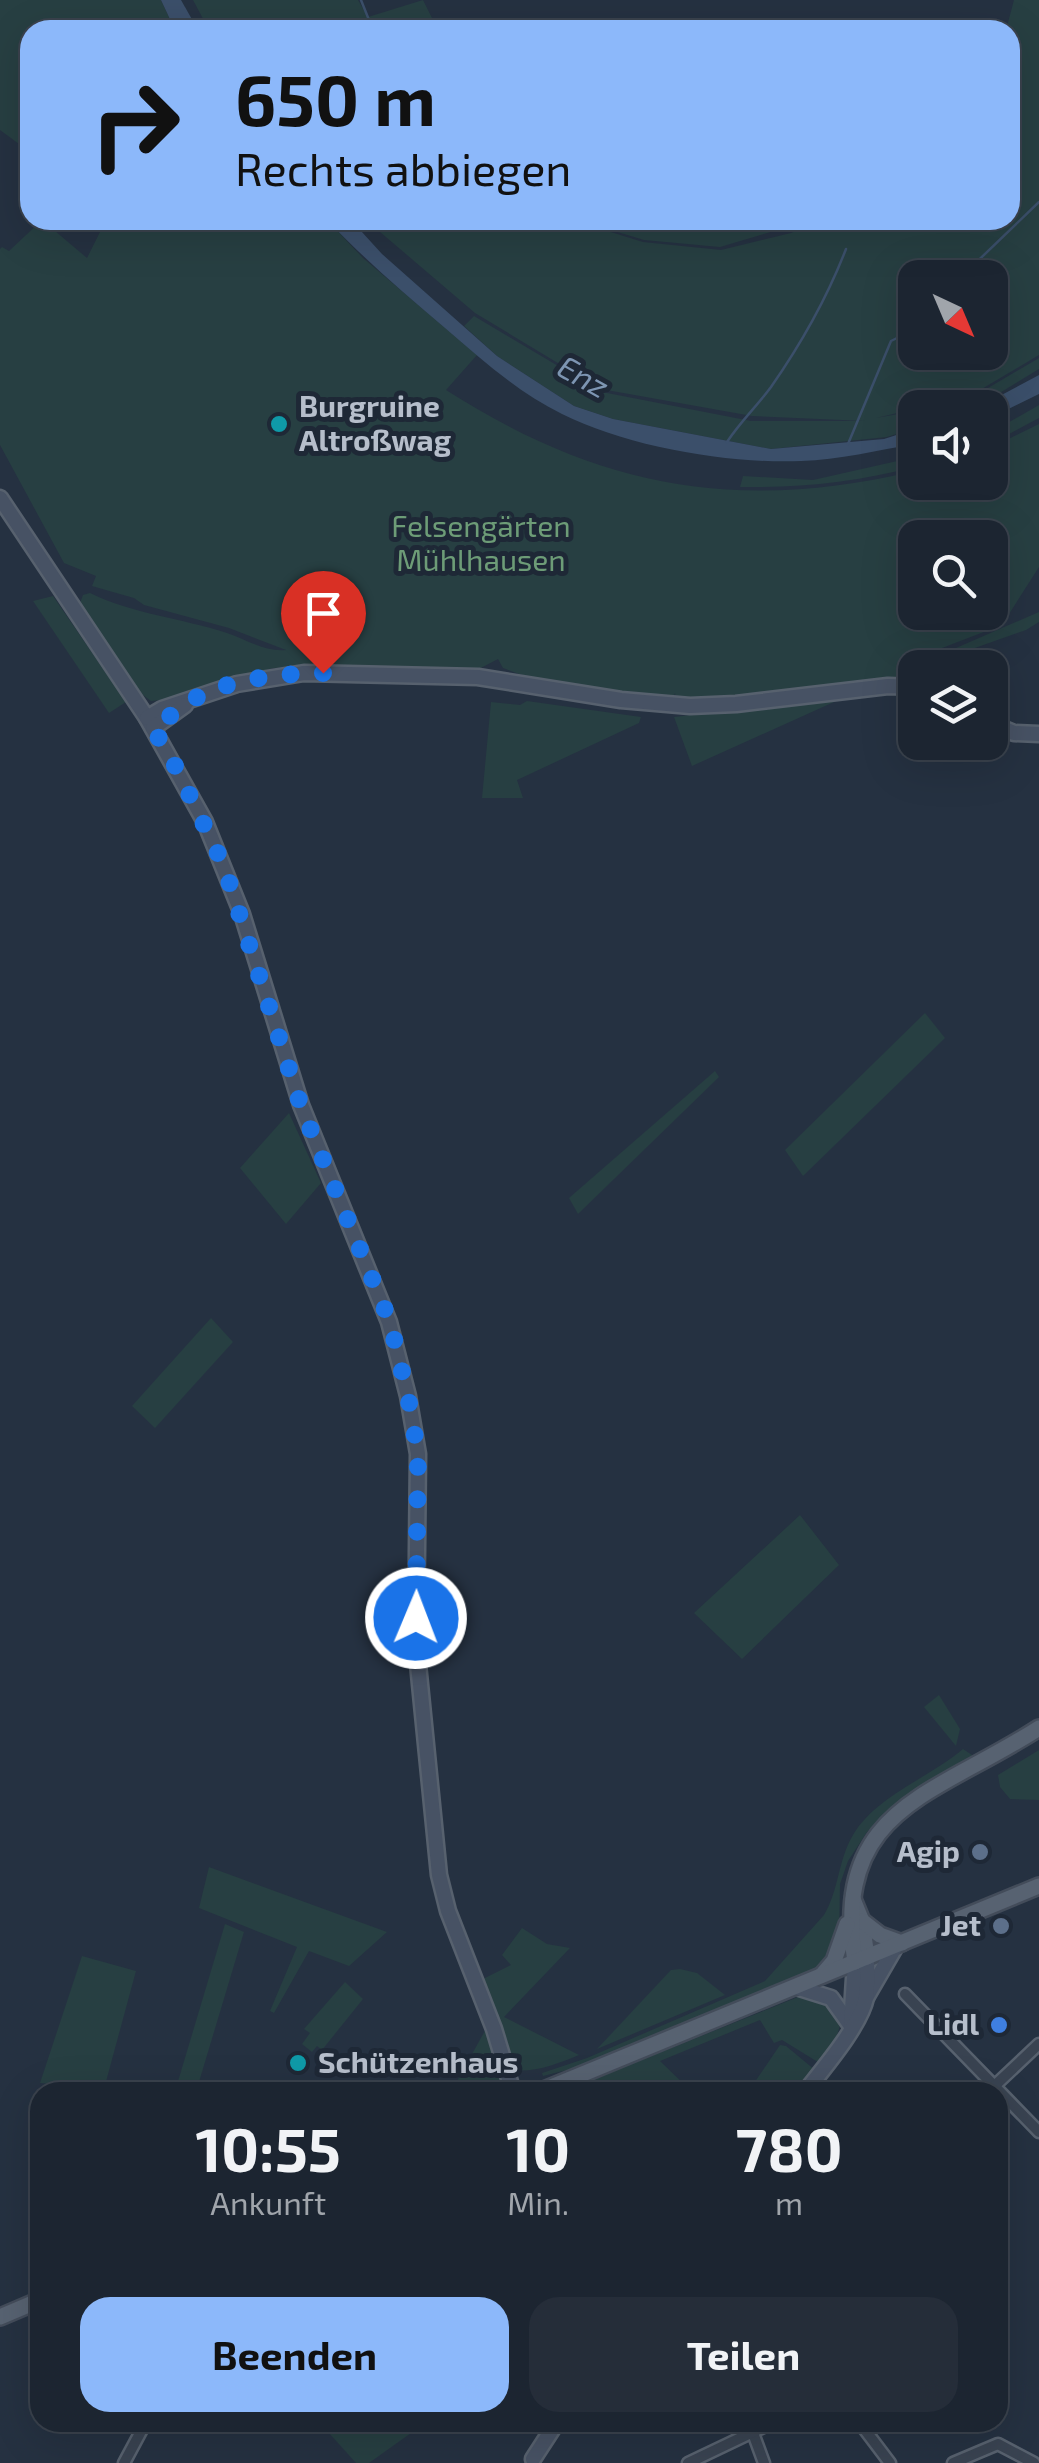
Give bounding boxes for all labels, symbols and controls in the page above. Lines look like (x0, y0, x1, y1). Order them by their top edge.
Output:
text: 650 m (235, 56, 436, 140)
icon: right (70, 60, 200, 190)
text: Rechts abbiegen (235, 141, 572, 195)
north arrow (898, 260, 1008, 370)
map controls (898, 260, 1008, 760)
water label: Enz (552, 346, 616, 405)
place label: Burgruine Altroßwag (299, 387, 452, 457)
button: sound (898, 390, 1008, 500)
marker: Burgruine Altroßwag (268, 413, 290, 435)
park label: Felsengärten Mühlhausen (391, 507, 571, 577)
button: search (898, 520, 1008, 630)
pin (281, 571, 366, 674)
icon: arrive (296, 586, 351, 641)
button: layers (898, 650, 1008, 760)
position arrow (364, 1566, 468, 1670)
place label: Agip (897, 1832, 960, 1868)
marker: Agip (969, 1841, 991, 1863)
place label: Jet (941, 1906, 981, 1942)
marker: Jet (990, 1915, 1012, 1937)
place label: Lidl (927, 2005, 979, 2041)
marker: Lidl (988, 2014, 1010, 2036)
place label: Schützenhaus (318, 2043, 518, 2079)
marker: Schützenhaus (287, 2052, 309, 2074)
text: 10:55 (195, 2112, 341, 2184)
text: 10 (506, 2112, 570, 2184)
text: 780 (736, 2112, 843, 2184)
text: Ankunft (210, 2183, 326, 2221)
text: Min. (507, 2183, 569, 2221)
text: m (775, 2183, 803, 2221)
button: Beenden (80, 2297, 509, 2412)
button: Teilen (529, 2297, 958, 2412)

